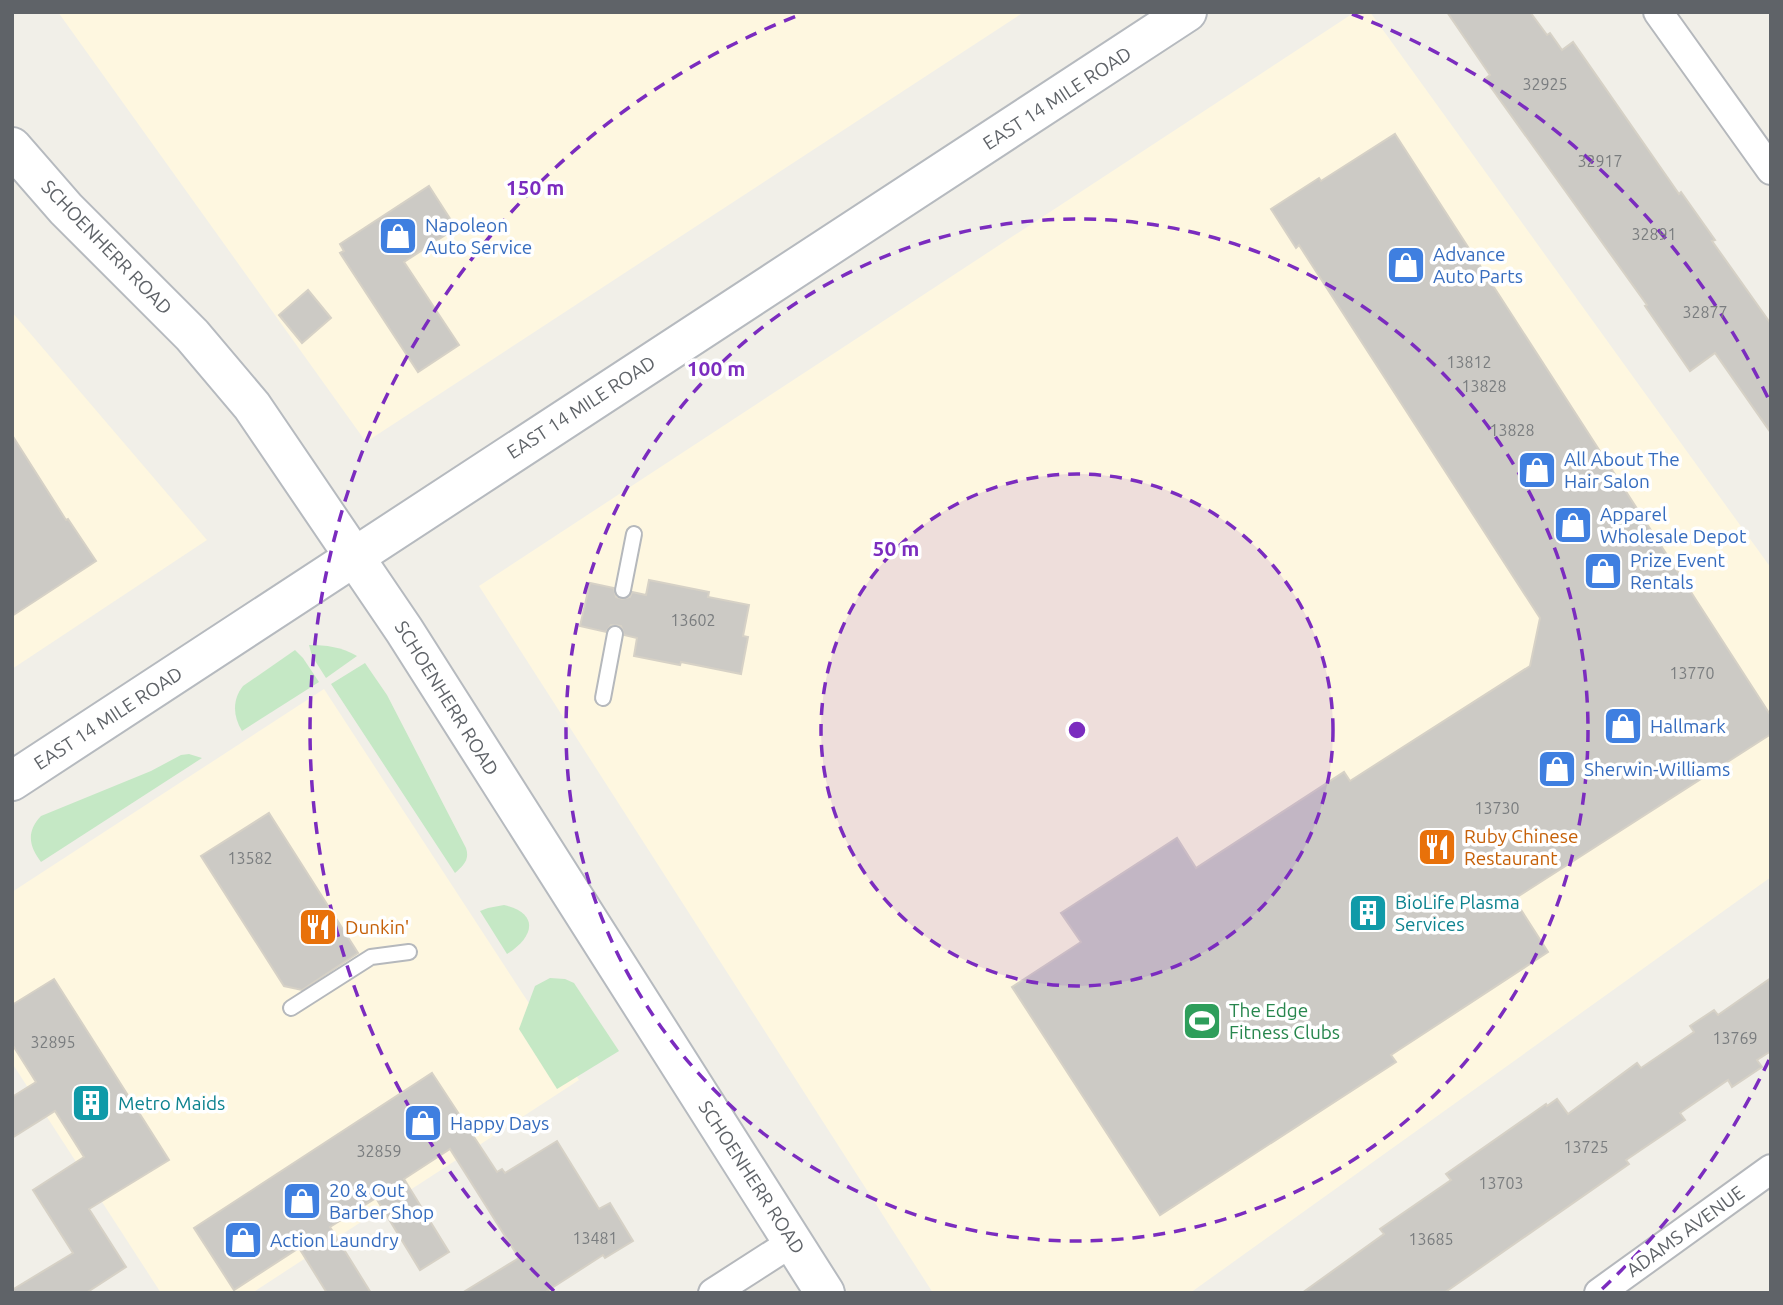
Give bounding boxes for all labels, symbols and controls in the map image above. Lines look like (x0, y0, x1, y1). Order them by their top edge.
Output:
street label: EAST 14 MILE ROAD (979, 42, 1135, 154)
house number: 32925 (1522, 75, 1568, 93)
house number: 32917 (1577, 152, 1623, 170)
street label: SCHOENHERR ROAD (37, 175, 177, 319)
text: 150 m (506, 175, 564, 199)
place label: Napoleon Auto Service (425, 214, 532, 258)
shop icon: Napoleon Auto Service (377, 215, 419, 257)
house number: 32891 (1631, 225, 1677, 243)
place label: Advance Auto Parts (1433, 243, 1523, 287)
shop icon: Advance Auto Parts (1385, 244, 1427, 286)
house number: 32877 (1682, 303, 1728, 321)
street label: EAST 14 MILE ROAD (503, 351, 659, 463)
house number: 13812 (1446, 353, 1492, 371)
text: 100 m (687, 356, 745, 380)
house number: 13828 (1461, 377, 1507, 395)
house number: 13828 (1489, 421, 1535, 439)
place label: All About The Hair Salon (1564, 448, 1680, 492)
shop icon: All About The Hair Salon (1516, 449, 1558, 491)
place label: Apparel Wholesale Depot (1600, 503, 1747, 547)
shop icon: Apparel Wholesale Depot (1552, 504, 1594, 546)
text: 50 m (873, 536, 919, 560)
place label: Prize Event Rentals (1630, 549, 1726, 593)
shop icon: Prize Event Rentals (1582, 550, 1624, 592)
house number: 13602 (670, 611, 716, 629)
street label: SCHOENHERR ROAD (391, 617, 503, 779)
street label: EAST 14 MILE ROAD (30, 662, 186, 774)
house number: 13770 (1669, 664, 1715, 682)
shop icon: Hallmark (1602, 705, 1644, 747)
place label: Hallmark (1650, 715, 1726, 737)
centre of rings (1065, 718, 1089, 742)
shop icon: Sherwin-Williams (1536, 748, 1578, 790)
place label: Sherwin-Williams (1584, 758, 1730, 780)
house number: 13730 (1474, 799, 1520, 817)
place label: Ruby Chinese Restaurant (1464, 825, 1578, 869)
restaurant icon: Ruby Chinese Restaurant (1416, 826, 1458, 868)
house number: 13582 (227, 849, 273, 867)
place label: BioLife Plasma Services (1395, 891, 1520, 935)
building icon: BioLife Plasma Services (1347, 892, 1389, 934)
restaurant icon: Dunkin' (297, 906, 339, 948)
place label: Dunkin' (345, 916, 409, 938)
place label: The Edge Fitness Clubs (1229, 999, 1340, 1043)
sports icon: The Edge Fitness Clubs (1181, 1000, 1223, 1042)
house number: 13769 (1712, 1029, 1758, 1047)
house number: 32895 (30, 1033, 76, 1051)
building icon: Metro Maids (70, 1082, 112, 1124)
place label: Metro Maids (118, 1092, 225, 1114)
street label: SCHOENHERR ROAD (694, 1096, 810, 1258)
shop icon: Happy Days (402, 1102, 444, 1144)
place label: Happy Days (450, 1112, 549, 1134)
house number: 13725 (1563, 1138, 1609, 1156)
house number: 32859 (356, 1142, 402, 1160)
house number: 13703 (1478, 1174, 1524, 1192)
place label: 20 & Out Barber Shop (329, 1179, 434, 1223)
shop icon: 20 & Out Barber Shop (281, 1180, 323, 1222)
street label: ADAMS AVENUE (1622, 1181, 1748, 1281)
shop icon: Action Laundry (222, 1219, 264, 1261)
place label: Action Laundry (270, 1229, 399, 1251)
house number: 13481 (572, 1229, 618, 1247)
house number: 13685 (1408, 1230, 1454, 1248)

